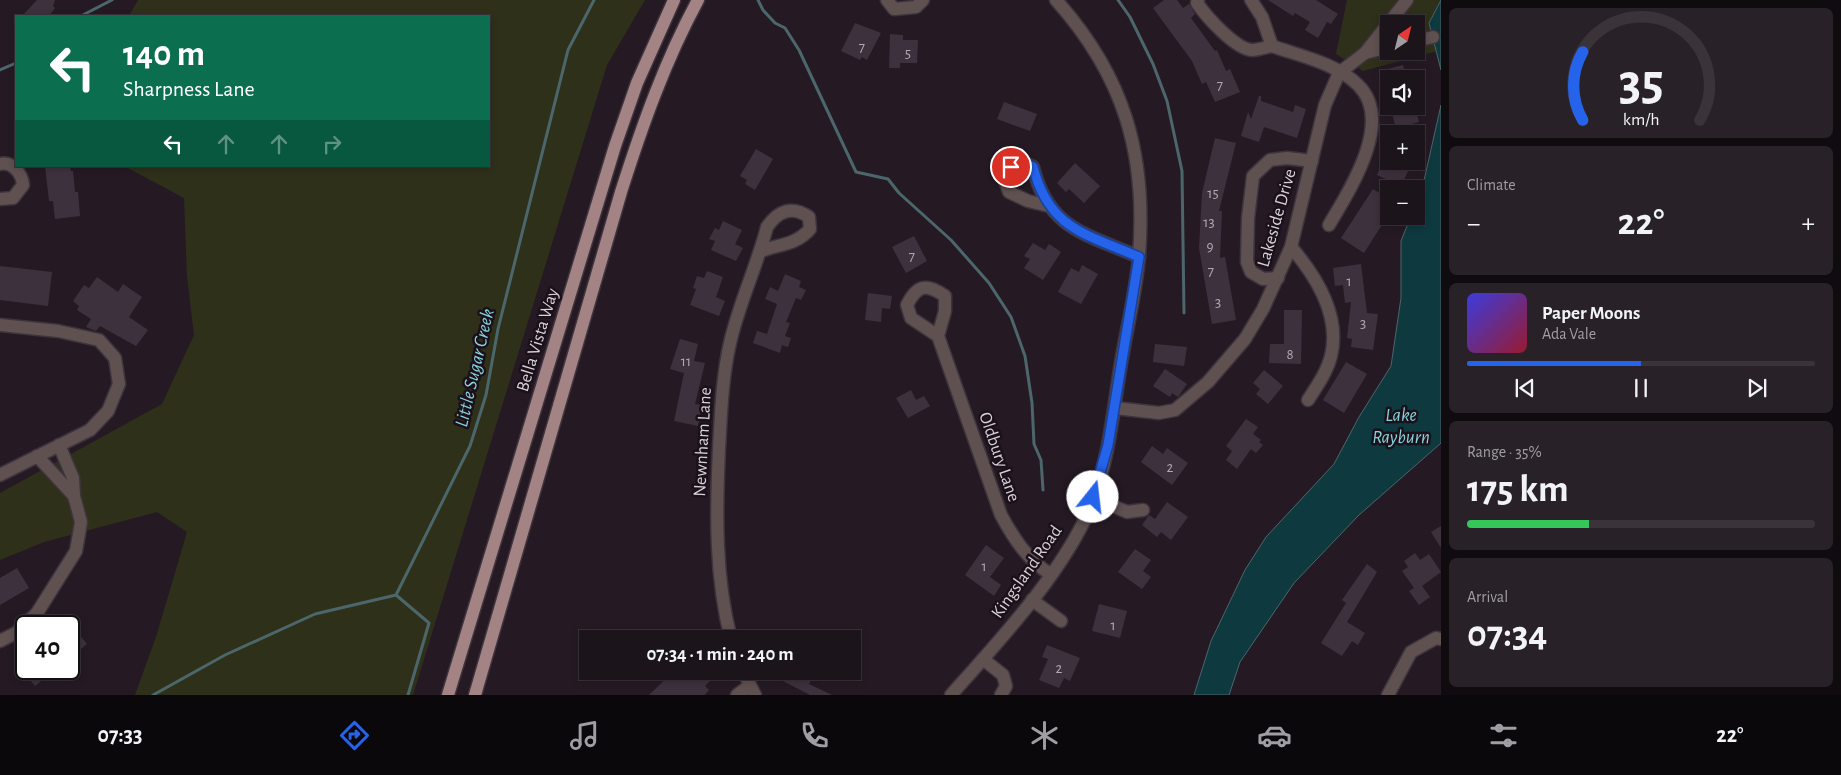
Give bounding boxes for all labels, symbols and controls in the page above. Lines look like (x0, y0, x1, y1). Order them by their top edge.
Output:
north arrow (1380, 15, 1425, 60)
map controls (1380, 15, 1425, 225)
icon: left (40, 35, 105, 100)
text: 140 m (123, 37, 205, 72)
house number: 7 (859, 40, 865, 55)
house number: 5 (905, 46, 911, 61)
text: 35 (1619, 57, 1663, 109)
button: sound (1380, 70, 1425, 115)
text: Sharpness Lane (123, 78, 255, 100)
house number: 7 (1217, 78, 1223, 93)
text: km/h (1623, 111, 1659, 129)
button: + (1380, 125, 1425, 170)
icon: left (159, 130, 187, 158)
icon: ahead (212, 130, 240, 158)
icon: ahead (265, 130, 293, 158)
icon: right (318, 130, 346, 158)
pin (990, 146, 1032, 188)
icon: arrive (997, 153, 1025, 181)
street label: Lakeside Drive (1254, 167, 1300, 269)
text: Climate (1467, 177, 1516, 193)
button: − (1380, 180, 1425, 225)
house number: 15 (1207, 186, 1219, 201)
text: 22° (1618, 204, 1664, 242)
text: − (1467, 210, 1480, 238)
text: + (1802, 210, 1815, 238)
house number: 13 (1203, 215, 1215, 230)
house number: 9 (1206, 239, 1214, 254)
house number: 7 (909, 249, 915, 264)
house number: 7 (1208, 264, 1214, 279)
house number: 1 (1346, 274, 1352, 289)
street label: Bella Vista Way (514, 286, 562, 394)
house number: 3 (1215, 295, 1221, 310)
text: Paper Moons (1542, 304, 1640, 323)
water label: Little Sugar Creek (452, 307, 498, 429)
house number: 3 (1360, 316, 1366, 331)
text: Ada Vale (1542, 326, 1596, 342)
house number: 8 (1286, 347, 1294, 362)
house number: 11 (681, 354, 691, 369)
icon: previous (1511, 374, 1539, 402)
icon: pause (1627, 374, 1655, 402)
icon: next (1743, 374, 1771, 402)
street label: Newnham Lane (691, 387, 715, 497)
water label: Lake Rayburn (1372, 406, 1430, 447)
street label: Oldbury Lane (975, 410, 1023, 504)
text: Range · 35% (1467, 444, 1542, 460)
house number: 2 (1167, 460, 1174, 475)
position arrow (1066, 470, 1118, 522)
text: 175 km (1467, 471, 1569, 509)
street label: Kingsland Road (988, 522, 1066, 622)
house number: 1 (981, 559, 987, 574)
text: Arrival (1467, 589, 1508, 605)
speed limit sign: 40 (15, 615, 80, 680)
text: 07:34 (1467, 616, 1547, 654)
house number: 1 (1110, 618, 1116, 633)
text: 07:34 · 1 min · 240 m (646, 645, 794, 664)
house number: 2 (1056, 661, 1063, 676)
icon: directions (337, 718, 372, 753)
icon: music (567, 718, 602, 753)
icon: phone (797, 718, 832, 753)
icon: climate (1027, 718, 1062, 753)
icon: car (1257, 718, 1292, 753)
icon: filters (1486, 718, 1521, 753)
text: 07:33 (97, 724, 142, 746)
text: 22° (1716, 724, 1743, 746)

